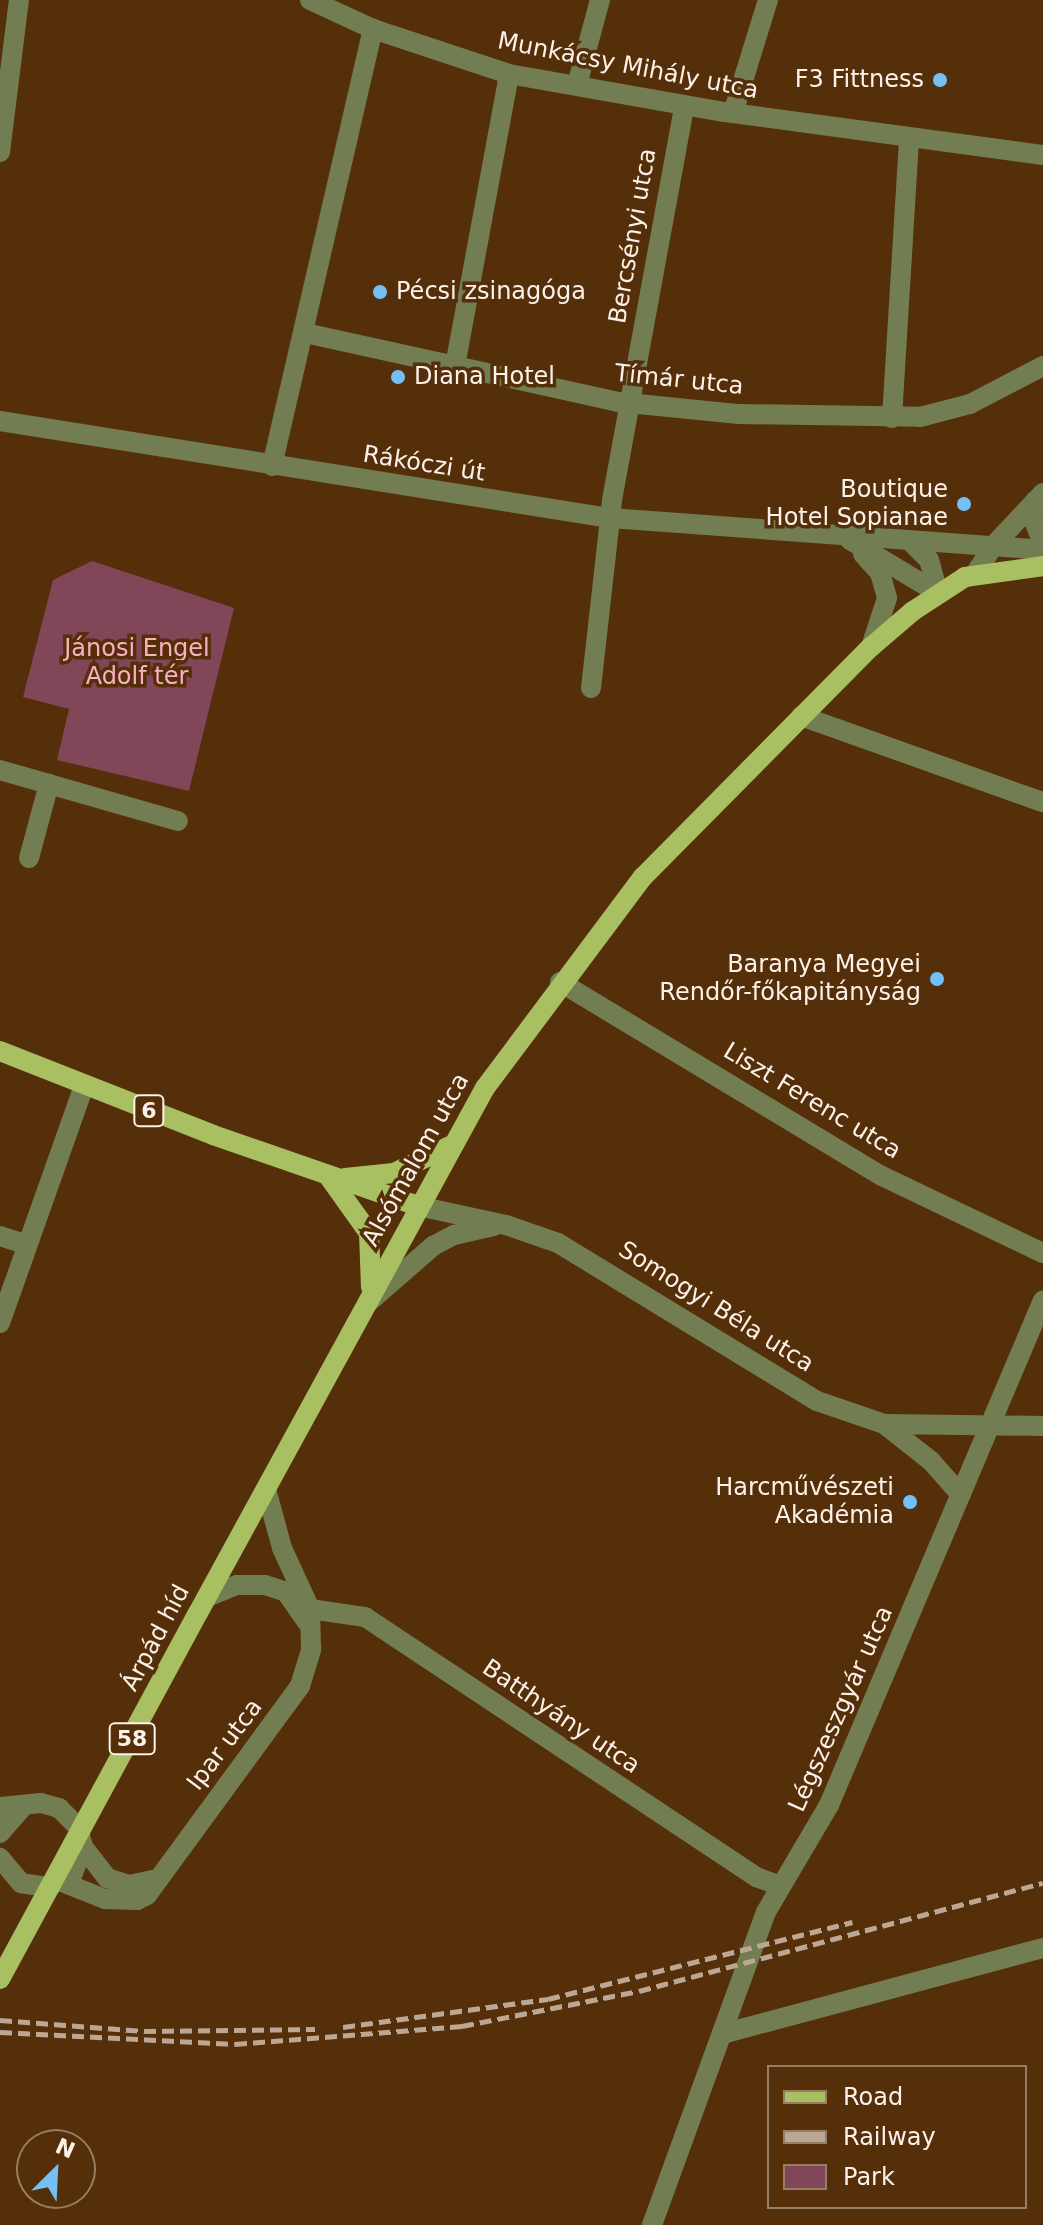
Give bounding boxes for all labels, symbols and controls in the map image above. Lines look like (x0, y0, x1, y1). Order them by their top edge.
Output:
street label: Munkácsy Mihály utca (495, 27, 761, 105)
place label: F3 Fittness (795, 66, 924, 94)
marker: F3 Fittness (931, 71, 949, 89)
street label: Bercsényi utca (603, 146, 663, 326)
place label: Pécsi zsinagóga (396, 278, 586, 306)
marker: Pécsi zsinagóga (371, 283, 389, 301)
street label: Tímár utca (613, 359, 745, 401)
place label: Diana Hotel (414, 363, 555, 391)
marker: Diana Hotel (389, 368, 407, 386)
street label: Rákóczi út (361, 440, 487, 488)
place label: Boutique Hotel Sopianae (766, 476, 948, 532)
marker: Boutique Hotel Sopianae (955, 495, 973, 513)
park label: Jánosi Engel Adolf tér (64, 635, 210, 691)
place label: Baranya Megyei Rendőr-főkapitányság (659, 951, 921, 1007)
marker: Baranya Megyei Rendőr-főkapitányság (928, 970, 946, 988)
street label: Liszt Ferenc utca (718, 1037, 906, 1165)
street label: Alsómalom utca (357, 1069, 475, 1251)
road number: 6 (133, 1093, 165, 1129)
street label: Somogyi Béla utca (613, 1235, 819, 1379)
place label: Harcművészeti Akadémia (715, 1474, 894, 1530)
marker: Harcművészeti Akadémia (901, 1493, 919, 1511)
street label: Árpád híd (116, 1580, 196, 1696)
street label: Légszeszgyár utca (783, 1602, 899, 1816)
street label: Batthyány utca (477, 1654, 645, 1780)
street label: Ipar utca (181, 1694, 269, 1796)
road number: 58 (108, 1721, 156, 1757)
legend (767, 2065, 1027, 2209)
text: Road (843, 2083, 903, 2111)
text: Railway (843, 2123, 936, 2151)
north arrow (16, 2129, 96, 2209)
text: N (52, 2133, 79, 2164)
text: Park (843, 2163, 895, 2191)

